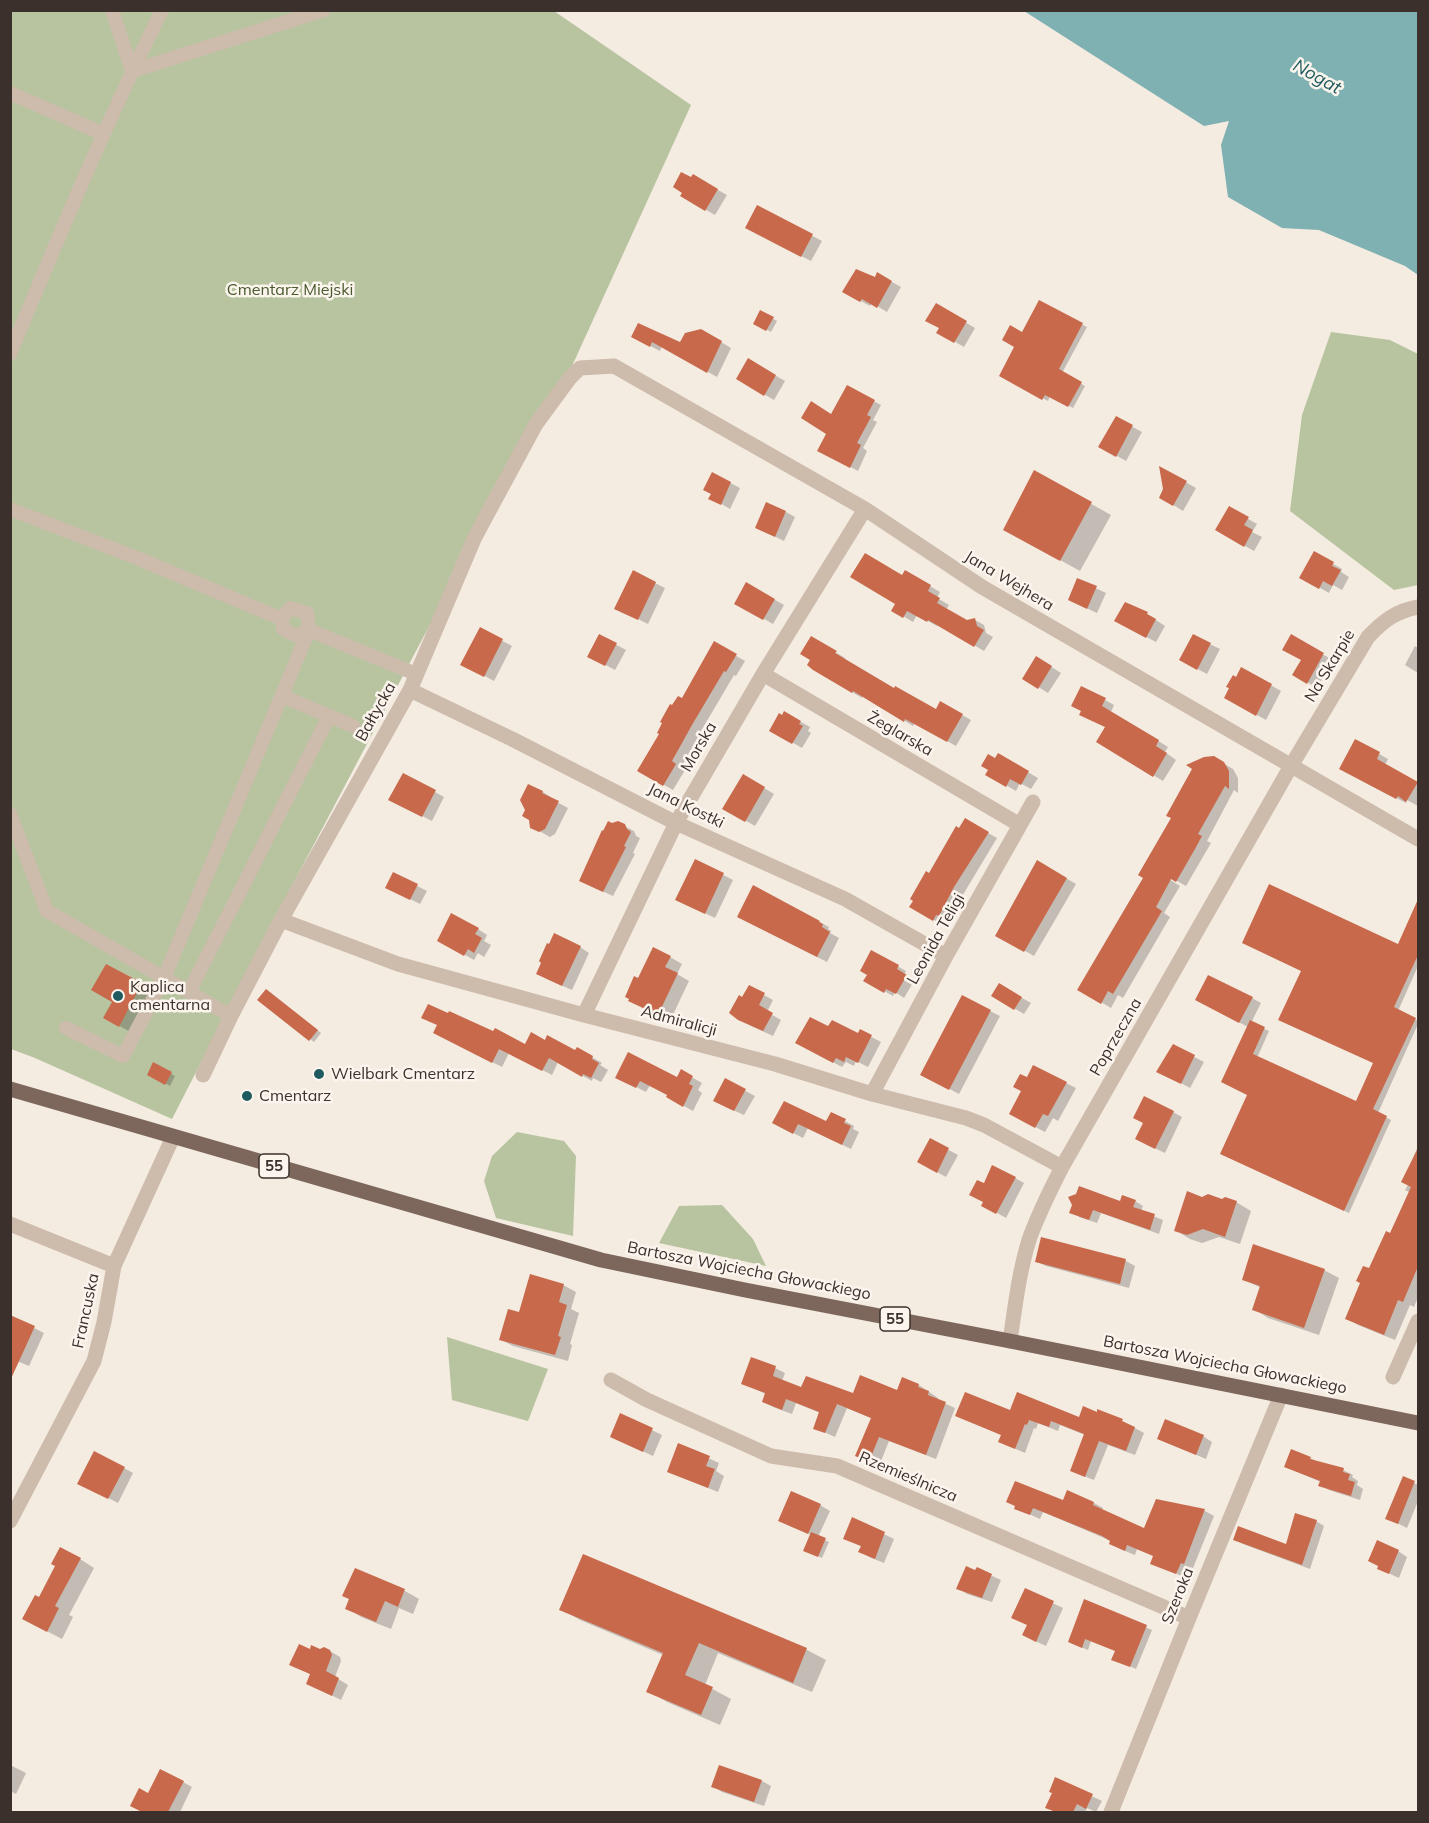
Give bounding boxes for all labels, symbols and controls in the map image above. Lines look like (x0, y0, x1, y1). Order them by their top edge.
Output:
water label: Nogat (1289, 55, 1345, 99)
park label: Cmentarz Miejski (227, 280, 353, 300)
street label: Jana Wejhera (961, 547, 1057, 615)
street label: Na Skarpie (1301, 626, 1359, 706)
street label: Bałtycka (352, 679, 400, 745)
street label: Żeglarska (864, 708, 936, 760)
street label: Morska (677, 719, 721, 775)
street label: Jana Kostki (645, 779, 727, 833)
street label: Leonida Teligi (903, 890, 969, 988)
place label: Kaplica cmentarna (130, 977, 210, 1015)
marker: Kaplica cmentarna (111, 989, 125, 1003)
street label: Poprzeczna (1086, 995, 1146, 1079)
street label: Admiralicji (639, 1002, 719, 1040)
place label: Wielbark Cmentarz (331, 1064, 475, 1084)
marker: Wielbark Cmentarz (312, 1067, 326, 1081)
place label: Cmentarz (259, 1086, 331, 1106)
marker: Cmentarz (240, 1089, 254, 1103)
road number: 55 (259, 1154, 289, 1178)
street label: Bartosza Wojciecha Głowackiego (626, 1238, 872, 1304)
street label: Francuska (69, 1272, 103, 1350)
road number: 55 (880, 1307, 910, 1331)
street label: Bartosza Wojciecha Głowackiego (1102, 1332, 1348, 1398)
street label: Rzemieślnicza (856, 1448, 960, 1506)
street label: Szeroka (1158, 1565, 1198, 1627)

